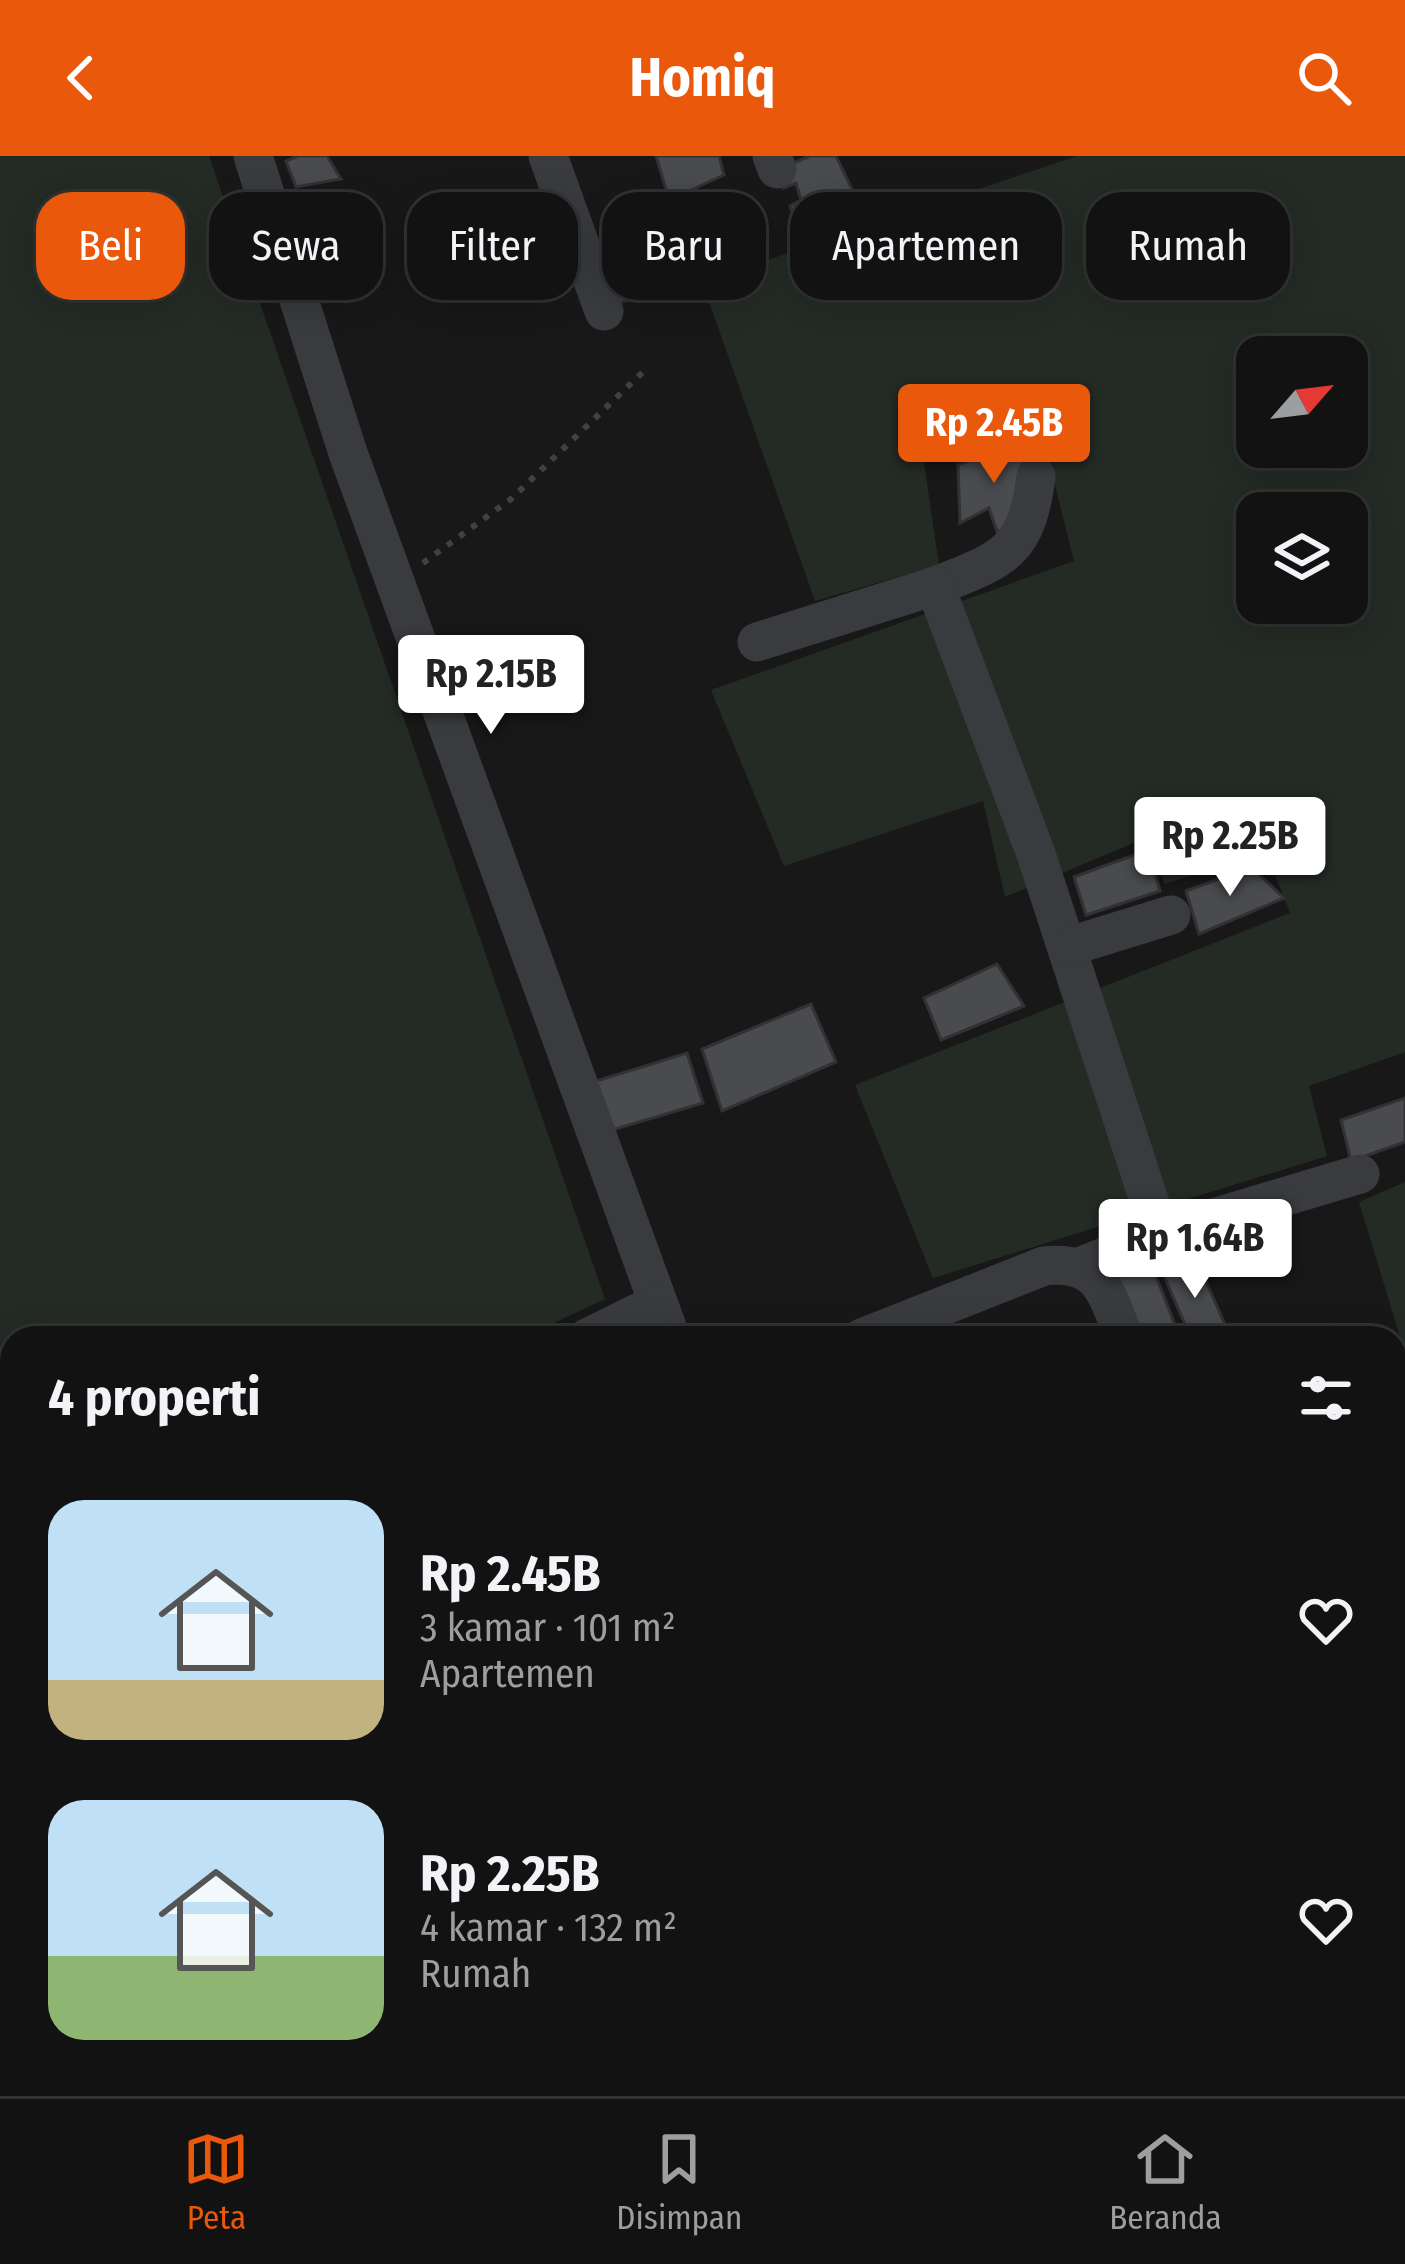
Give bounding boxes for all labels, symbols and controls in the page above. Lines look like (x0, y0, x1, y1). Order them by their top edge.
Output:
icon: back (48, 45, 114, 111)
icon: search (1291, 45, 1357, 111)
text: Homiq (630, 46, 775, 110)
chip: Beli (36, 192, 185, 300)
chip: Sewa (209, 192, 383, 300)
chip: Filter (407, 192, 578, 300)
chip: Baru (602, 192, 766, 300)
chip: Apartemen (790, 192, 1062, 300)
chip: Rumah (1086, 192, 1290, 300)
north arrow (1236, 336, 1368, 468)
map controls (1236, 336, 1368, 624)
pin: Rp 2.45B (870, 384, 1118, 486)
text: Rp 2.45B (925, 400, 1063, 446)
button: layers (1236, 492, 1368, 624)
pin: Rp 2.15B (367, 635, 615, 737)
text: Rp 2.15B (425, 651, 557, 697)
pin: Rp 2.25B (1106, 797, 1354, 899)
text: Rp 2.25B (1161, 813, 1299, 859)
pin: Rp 1.64B (1071, 1199, 1319, 1301)
text: Rp 1.64B (1126, 1215, 1264, 1261)
icon: filters (1293, 1365, 1359, 1431)
text: 4 properti (48, 1367, 260, 1429)
text: Rp 2.45B (420, 1543, 600, 1605)
icon: home (144, 1548, 288, 1692)
icon: heart (1293, 1587, 1359, 1653)
text: 3 kamar · 101 m² (420, 1605, 676, 1651)
text: Apartemen (420, 1651, 595, 1697)
text: Rp 2.25B (420, 1843, 599, 1905)
icon: home (144, 1848, 288, 1992)
icon: heart (1293, 1887, 1359, 1953)
text: 4 kamar · 132 m² (420, 1905, 677, 1951)
text: Rumah (420, 1951, 531, 1997)
tab: Peta (183, 2126, 249, 2238)
tab: Disimpan (616, 2126, 742, 2238)
tab: Beranda (1109, 2126, 1222, 2238)

